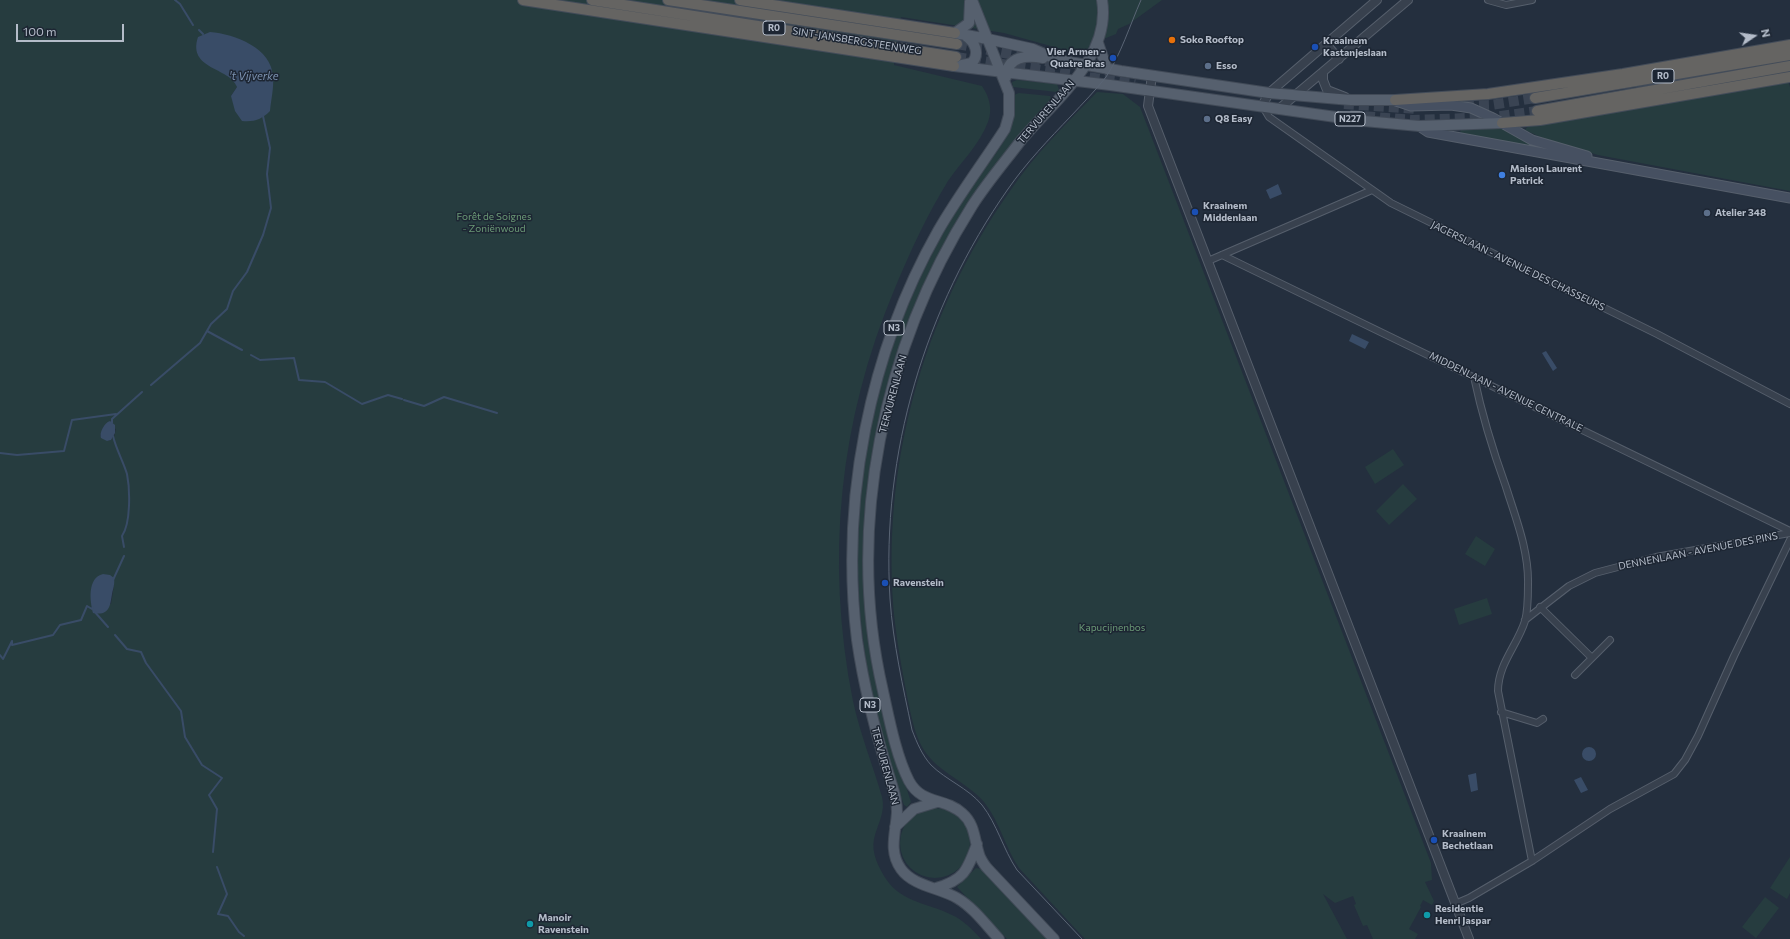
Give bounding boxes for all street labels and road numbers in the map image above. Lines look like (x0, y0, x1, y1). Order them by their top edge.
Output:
road number: R0 (763, 21, 785, 35)
street label: SINT-JANSBERGSTEENWEG (791, 25, 923, 57)
road number: R0 (1652, 69, 1674, 83)
street label: TERVURENLAAN (1015, 78, 1077, 146)
road number: N227 (1335, 112, 1365, 126)
street label: JAGERSLAAN - AVENUE DES CHASSEURS (1429, 219, 1607, 313)
road number: N3 (884, 321, 904, 335)
street label: MIDDENLAAN - AVENUE CENTRALE (1427, 349, 1585, 435)
street label: TERVURENLAAN (877, 354, 909, 434)
street label: DENNENLAAN - AVENUE DES PINS (1617, 530, 1779, 572)
road number: N3 (860, 698, 880, 712)
street label: TERVURENLAAN (869, 726, 901, 806)

